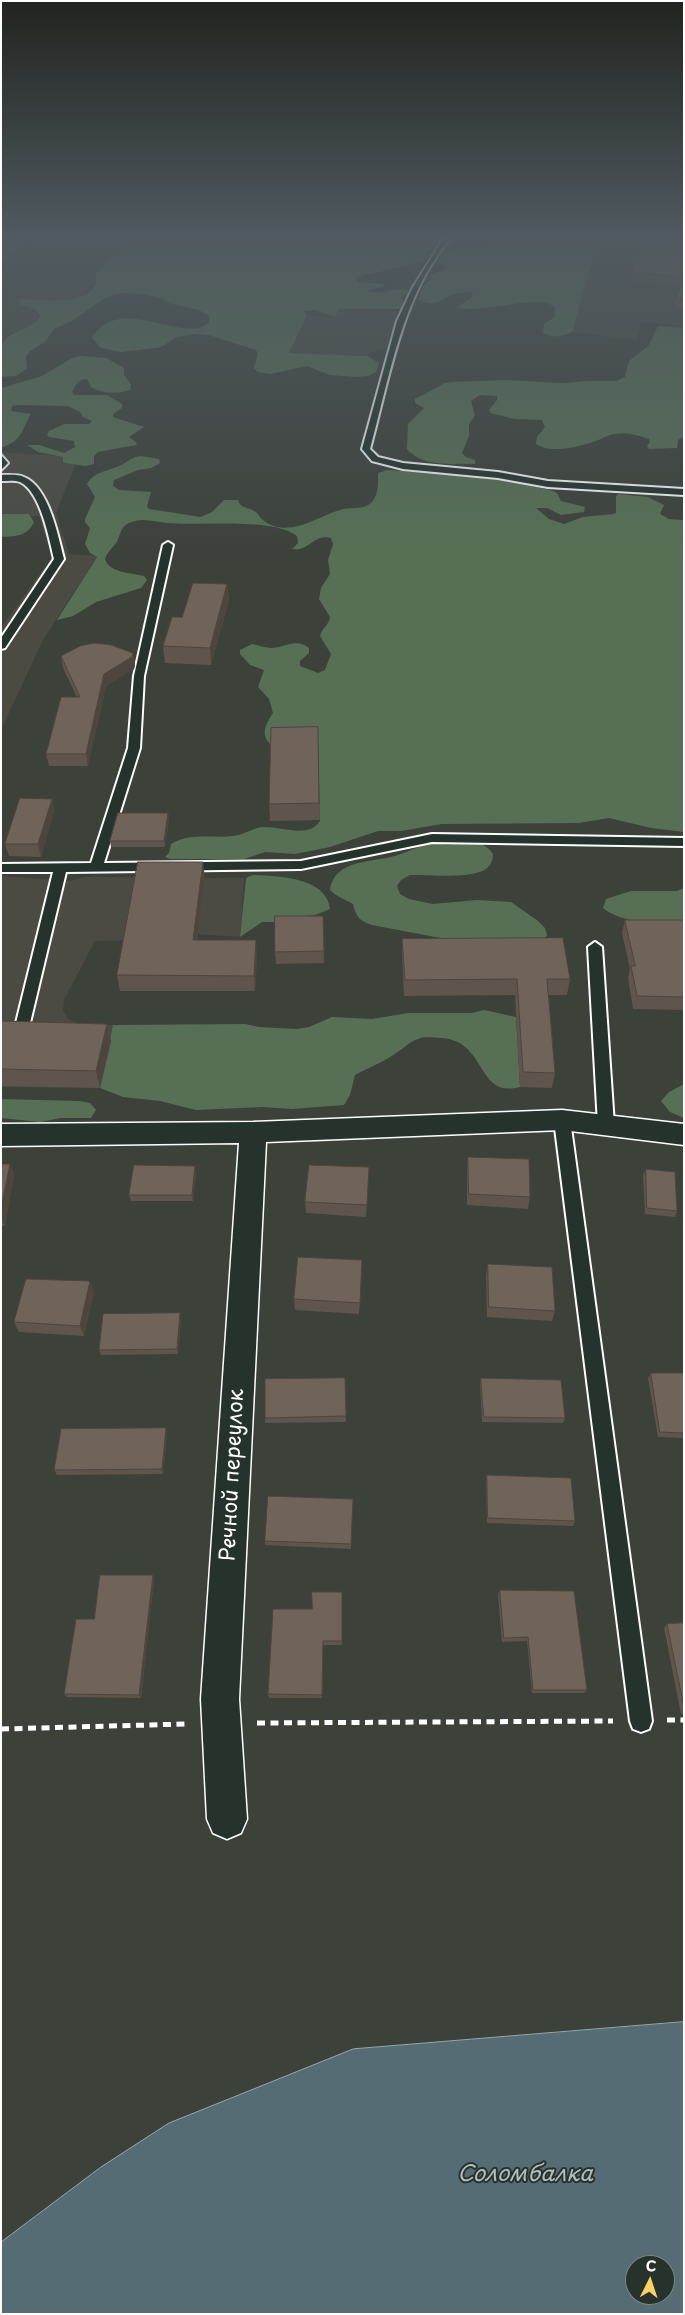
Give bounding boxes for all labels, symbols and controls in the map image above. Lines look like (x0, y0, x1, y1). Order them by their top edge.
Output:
street label: Речной переулок (216, 1388, 250, 1562)
water label: Соломбалка (457, 2162, 593, 2188)
north arrow (625, 2255, 675, 2305)
text: С (645, 2255, 657, 2276)

